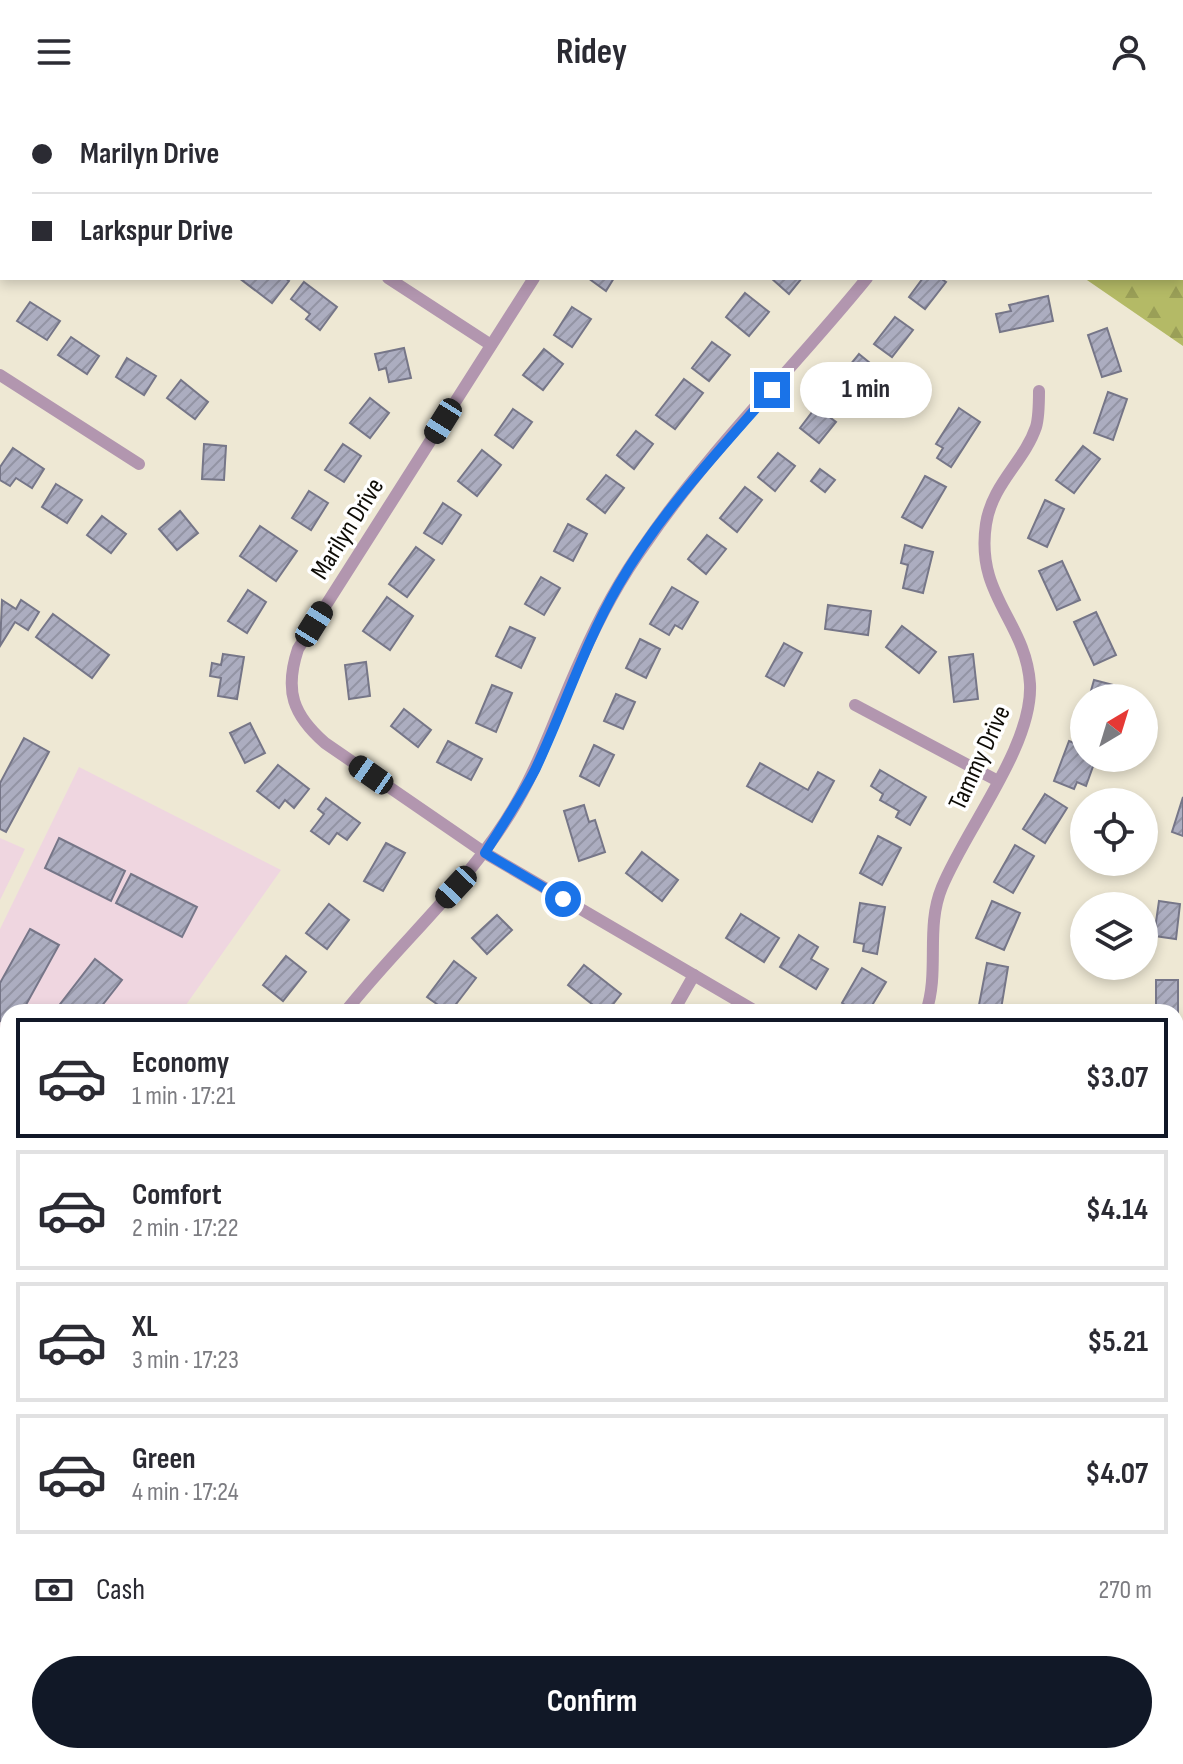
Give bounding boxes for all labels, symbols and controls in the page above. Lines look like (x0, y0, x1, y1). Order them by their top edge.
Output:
icon: menu (32, 30, 76, 74)
icon: person (1107, 30, 1151, 74)
text: Ridey (556, 31, 627, 74)
text: Marilyn Drive (80, 136, 219, 172)
text: Larkspur Drive (80, 213, 233, 249)
callout: 1 min (800, 362, 932, 418)
route end (754, 372, 790, 408)
text: 1 min (842, 374, 890, 405)
car (420, 394, 466, 448)
street label: Marilyn Drive (305, 473, 391, 585)
car (291, 597, 337, 651)
north arrow (1070, 684, 1158, 772)
map controls (1070, 684, 1158, 980)
street label: Tammy Drive (942, 701, 1018, 815)
car (344, 751, 398, 799)
button: locate (1070, 788, 1158, 876)
car (431, 861, 481, 913)
route start (545, 881, 581, 917)
button: layers (1070, 892, 1158, 980)
icon: car (36, 1042, 108, 1114)
text: Economy (132, 1045, 229, 1081)
text: $3.07 (1086, 1060, 1148, 1096)
text: 1 min · 17:21 (132, 1081, 235, 1112)
icon: car (36, 1174, 108, 1246)
text: Comfort (132, 1177, 222, 1213)
text: $4.14 (1086, 1192, 1148, 1228)
text: 2 min · 17:22 (132, 1213, 239, 1244)
icon: car (36, 1306, 108, 1378)
text: XL (132, 1309, 158, 1345)
text: $5.21 (1087, 1324, 1148, 1360)
text: 3 min · 17:23 (132, 1345, 239, 1376)
icon: car (36, 1438, 108, 1510)
text: Green (132, 1441, 196, 1477)
text: $4.07 (1085, 1456, 1148, 1492)
text: 4 min · 17:24 (132, 1477, 239, 1508)
icon: cash (32, 1568, 76, 1612)
text: Cash (96, 1572, 145, 1608)
text: 270 m (1099, 1575, 1152, 1606)
button: Confirm (32, 1656, 1152, 1748)

